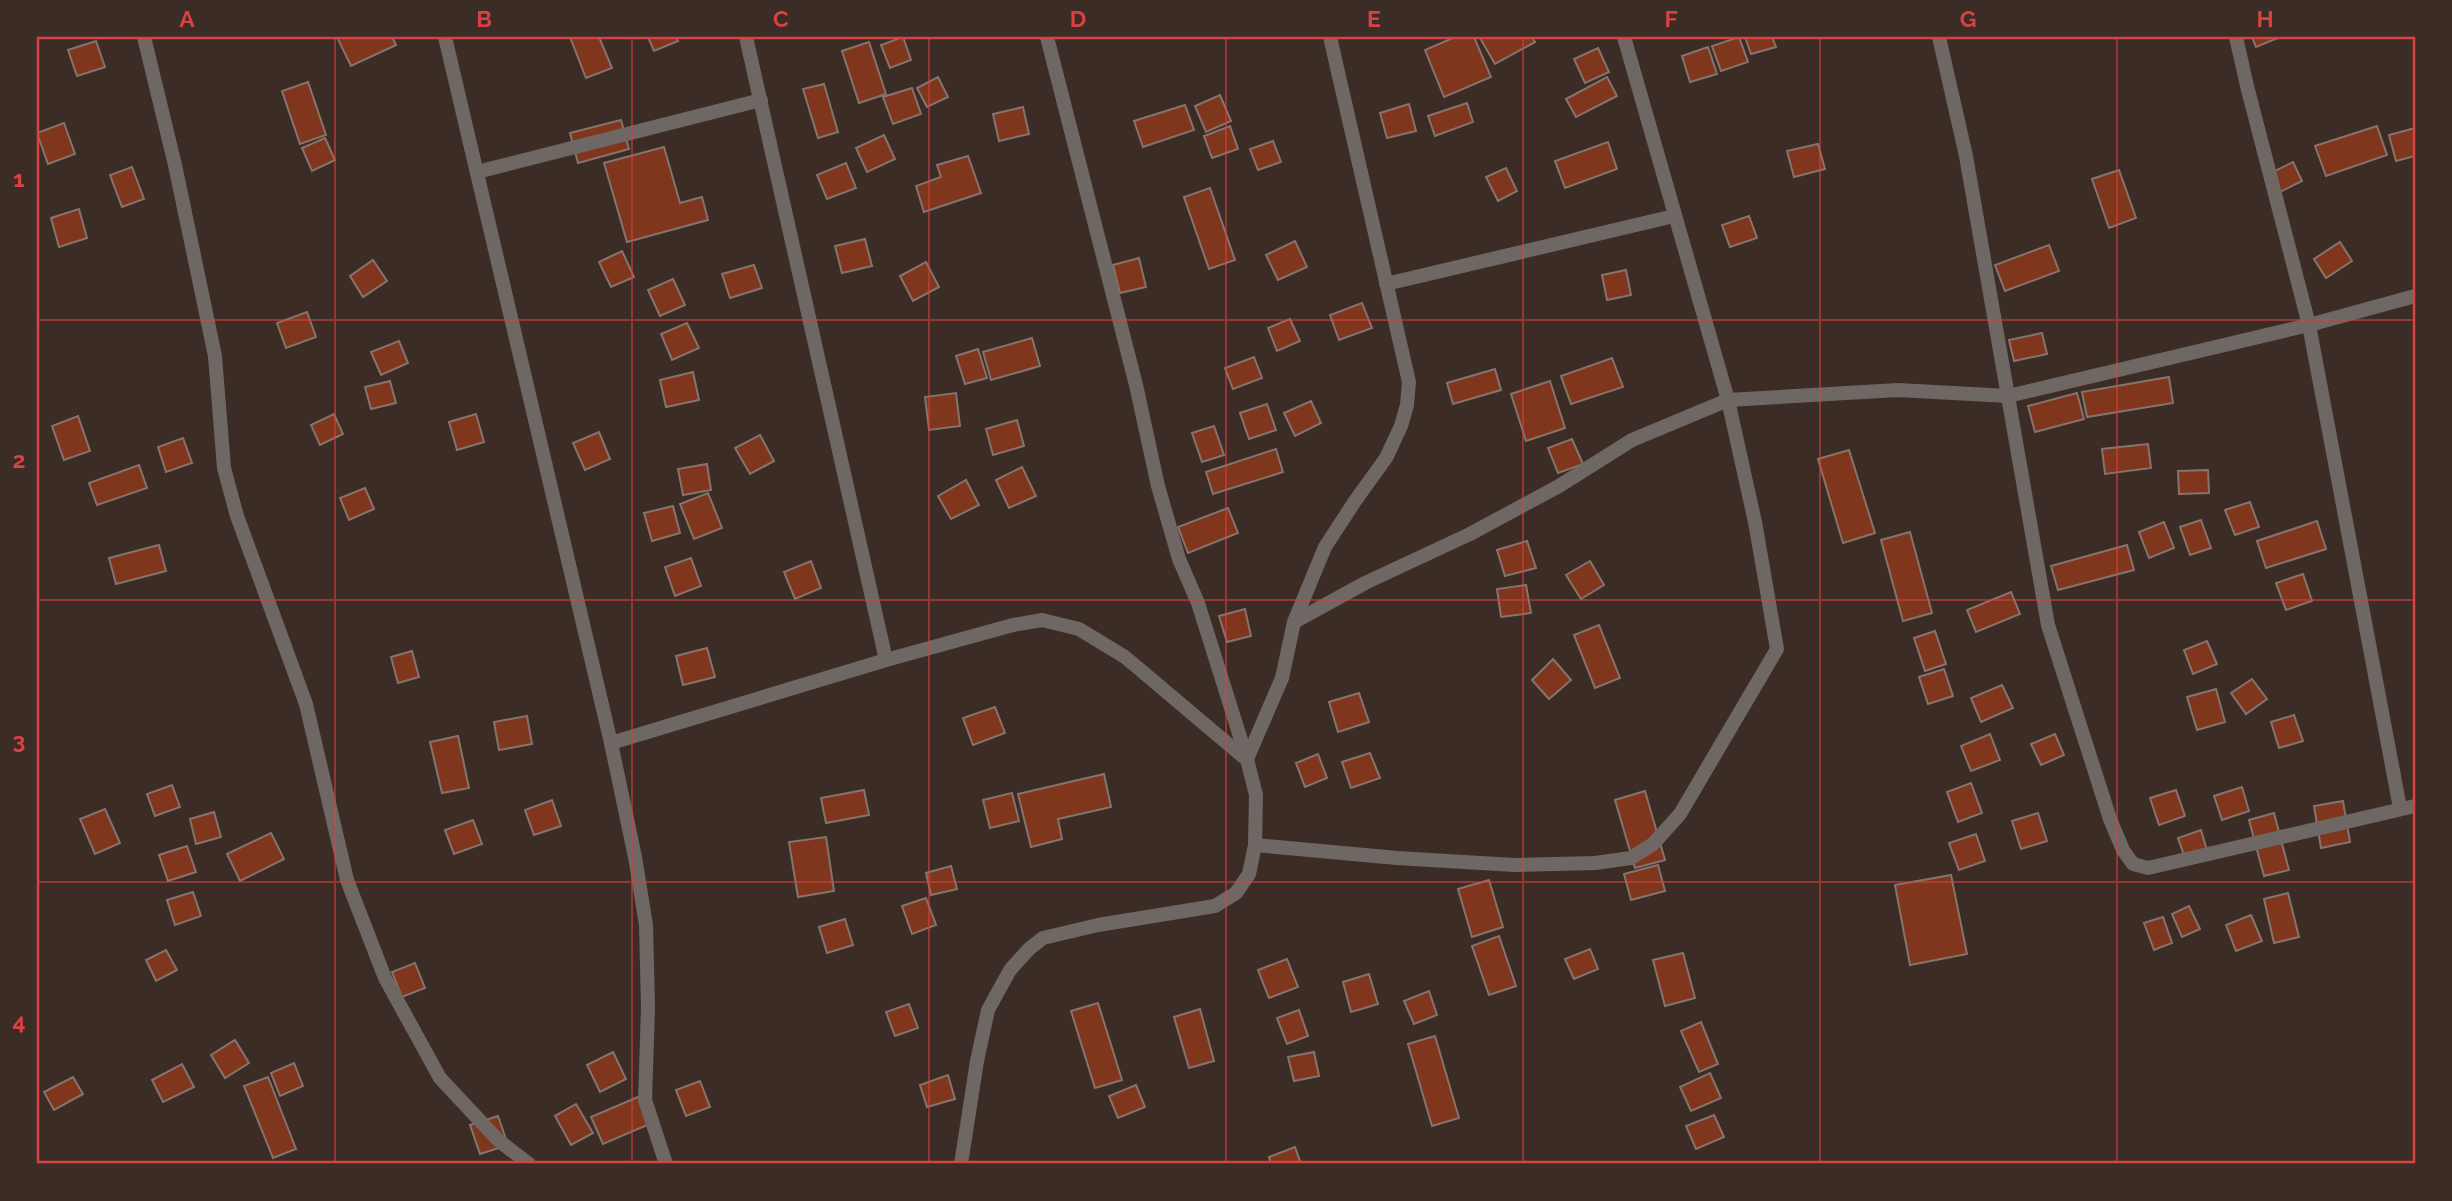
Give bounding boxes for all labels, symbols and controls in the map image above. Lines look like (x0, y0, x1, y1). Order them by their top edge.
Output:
text: A (179, 5, 195, 32)
text: B (476, 5, 492, 32)
text: C (773, 5, 789, 32)
text: D (1070, 5, 1086, 32)
text: E (1367, 5, 1381, 32)
text: F (1664, 5, 1678, 32)
text: G (1960, 5, 1976, 32)
text: H (2256, 5, 2274, 32)
text: 1 (13, 165, 25, 192)
text: 2 (13, 446, 25, 473)
text: 3 (13, 727, 25, 754)
text: 4 (12, 1008, 26, 1035)

